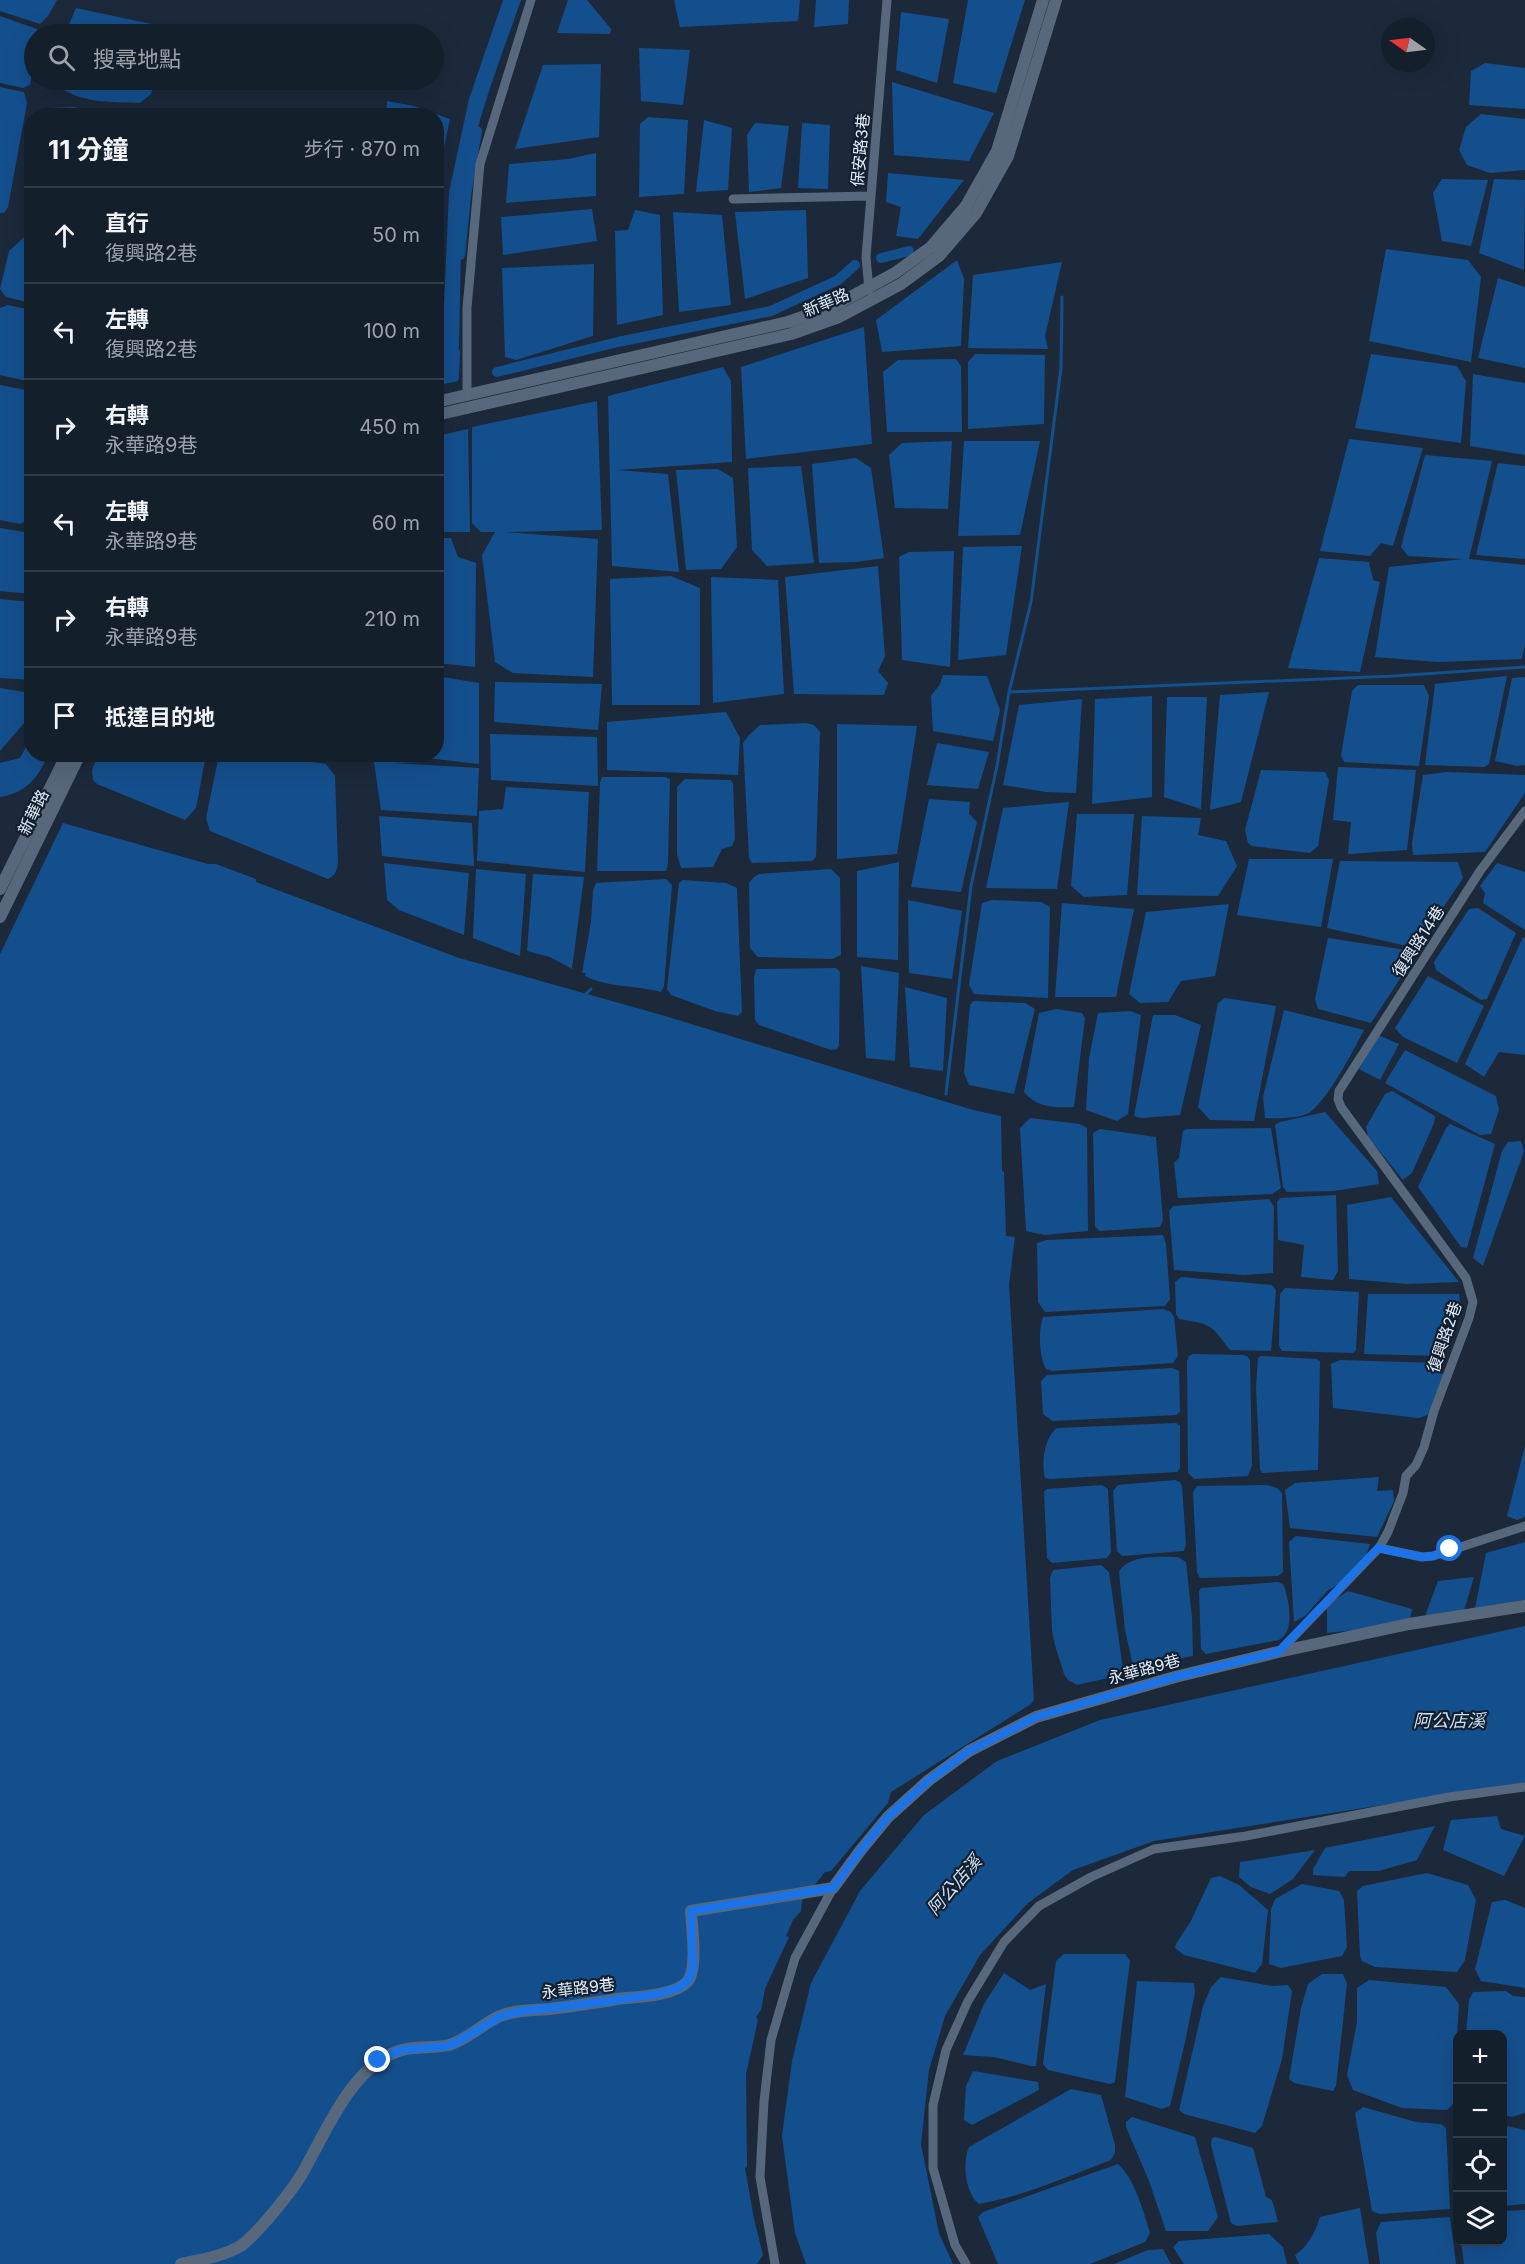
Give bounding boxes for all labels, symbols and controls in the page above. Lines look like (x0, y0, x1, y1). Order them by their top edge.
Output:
north arrow (1381, 18, 1435, 72)
search box (24, 24, 444, 90)
icon: search (45, 41, 78, 74)
text: 搜尋地點 (93, 46, 181, 72)
street label: 保安路3巷 (847, 112, 873, 188)
text: 11 分鐘 (48, 134, 129, 165)
text: 步行 · 870 m (304, 137, 420, 161)
text: 直行 (105, 210, 149, 236)
icon: ahead (48, 219, 81, 252)
text: 50 m (372, 223, 420, 247)
text: 復興路2巷 (105, 241, 197, 265)
street label: 新華路 (800, 283, 852, 321)
text: 左轉 (105, 306, 149, 332)
icon: left (48, 315, 81, 348)
text: 100 m (363, 319, 420, 343)
text: 復興路2巷 (105, 337, 197, 361)
text: 右轉 (105, 402, 149, 428)
icon: right (48, 411, 81, 444)
text: 450 m (359, 415, 420, 439)
text: 永華路9巷 (105, 433, 197, 457)
text: 左轉 (105, 498, 149, 524)
icon: left (48, 507, 81, 540)
text: 60 m (372, 511, 420, 535)
text: 永華路9巷 (105, 529, 197, 553)
text: 右轉 (105, 594, 149, 620)
icon: right (48, 603, 81, 636)
text: 210 m (364, 607, 420, 631)
text: 永華路9巷 (105, 625, 197, 649)
icon: arrive (48, 699, 81, 732)
text: 抵達目的地 (105, 704, 215, 730)
street label: 新華路 (13, 786, 53, 838)
street label: 復興路14巷 (1388, 902, 1448, 980)
street label: 復興路2巷 (1423, 1299, 1465, 1375)
route start (1436, 1535, 1462, 1561)
street label: 永華路9巷 (1106, 1650, 1182, 1688)
water label: 阿公店溪 (1413, 1710, 1488, 1731)
water label: 阿公店溪 (922, 1849, 988, 1919)
street label: 永華路9巷 (540, 1974, 616, 2002)
map controls (1453, 2030, 1507, 2246)
button: + (1453, 2030, 1507, 2084)
route end (364, 2046, 390, 2072)
button: − (1453, 2084, 1507, 2138)
button: locate (1453, 2138, 1507, 2192)
button: layers (1453, 2192, 1507, 2246)

